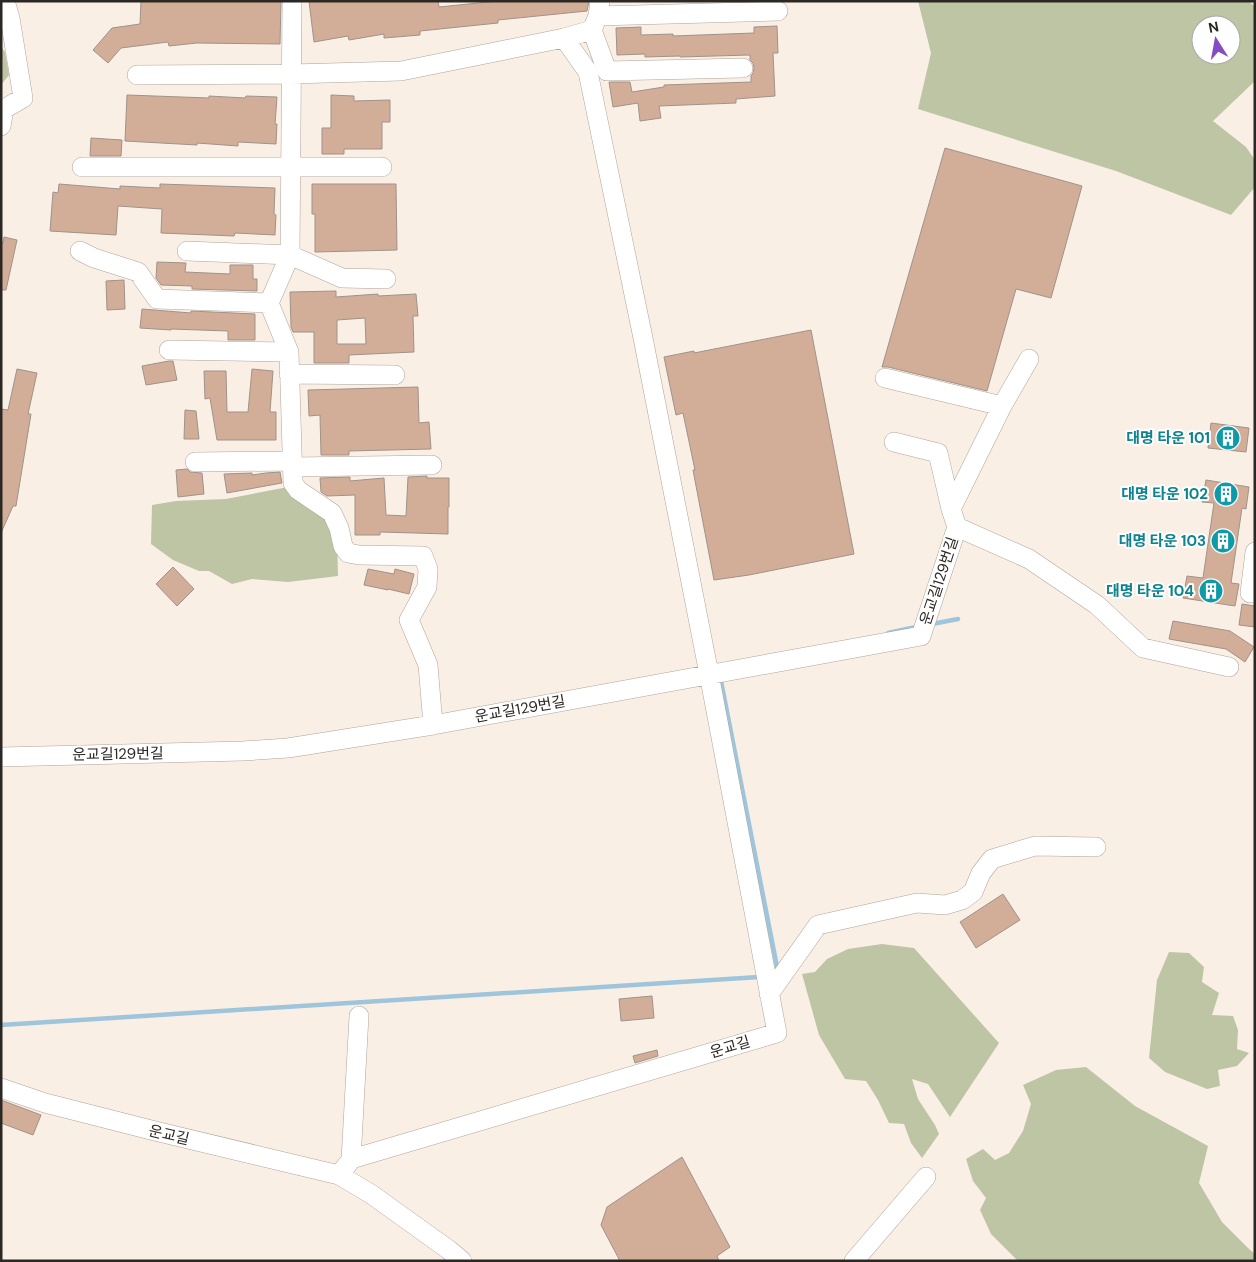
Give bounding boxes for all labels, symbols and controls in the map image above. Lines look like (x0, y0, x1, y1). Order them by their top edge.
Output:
north arrow (1191, 15, 1241, 65)
text: N (1207, 17, 1220, 37)
building icon: 대명 타운 101 (1215, 425, 1241, 451)
place label: 대명 타운 101 (1126, 428, 1210, 448)
building icon: 대명 타운 102 (1213, 481, 1239, 507)
place label: 대명 타운 102 (1121, 484, 1208, 504)
building icon: 대명 타운 103 (1210, 528, 1236, 554)
place label: 대명 타운 103 (1119, 531, 1206, 551)
street label: 운교길129번길 (915, 534, 963, 628)
building icon: 대명 타운 104 (1198, 578, 1224, 604)
place label: 대명 타운 104 (1106, 581, 1194, 601)
street label: 운교길129번길 (473, 691, 567, 727)
street label: 운교길129번길 (72, 743, 164, 765)
street label: 운교길 (707, 1031, 753, 1063)
street label: 운교길 (147, 1121, 191, 1149)

